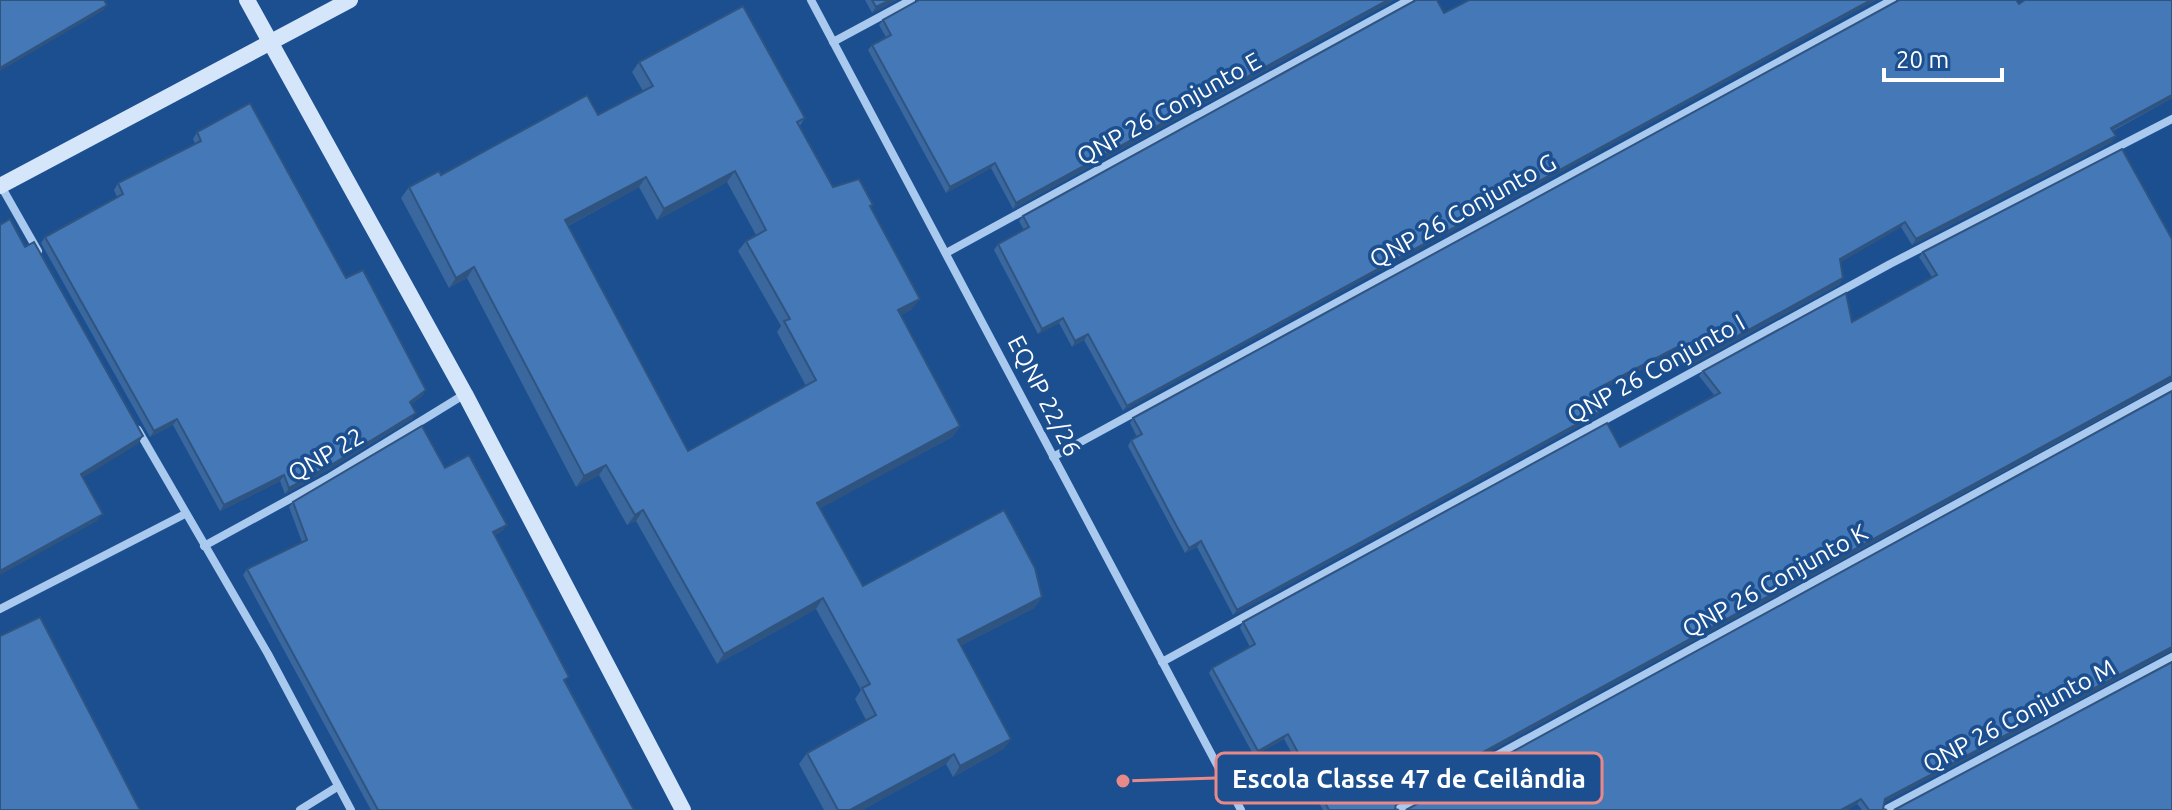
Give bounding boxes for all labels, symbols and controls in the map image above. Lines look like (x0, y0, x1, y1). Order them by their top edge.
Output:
scale bar (1884, 32, 2002, 82)
text: 20 m (1896, 46, 1949, 73)
street label: QNP 26 Conjunto E (1072, 47, 1265, 170)
street label: QNP 26 Conjunto G (1365, 148, 1561, 273)
street label: QNP 26 Conjunto I (1562, 309, 1749, 429)
street label: EQNP 22/26 (1003, 331, 1086, 461)
street label: QNP 22 (283, 422, 368, 487)
street label: QNP 26 Conjunto K (1678, 518, 1872, 643)
street label: QNP 26 Conjunto M (1918, 653, 2119, 778)
callout: Escola Classe 47 de Ceilândia (1216, 753, 1602, 803)
text: Escola Classe 47 de Ceilândia (1232, 764, 1586, 793)

